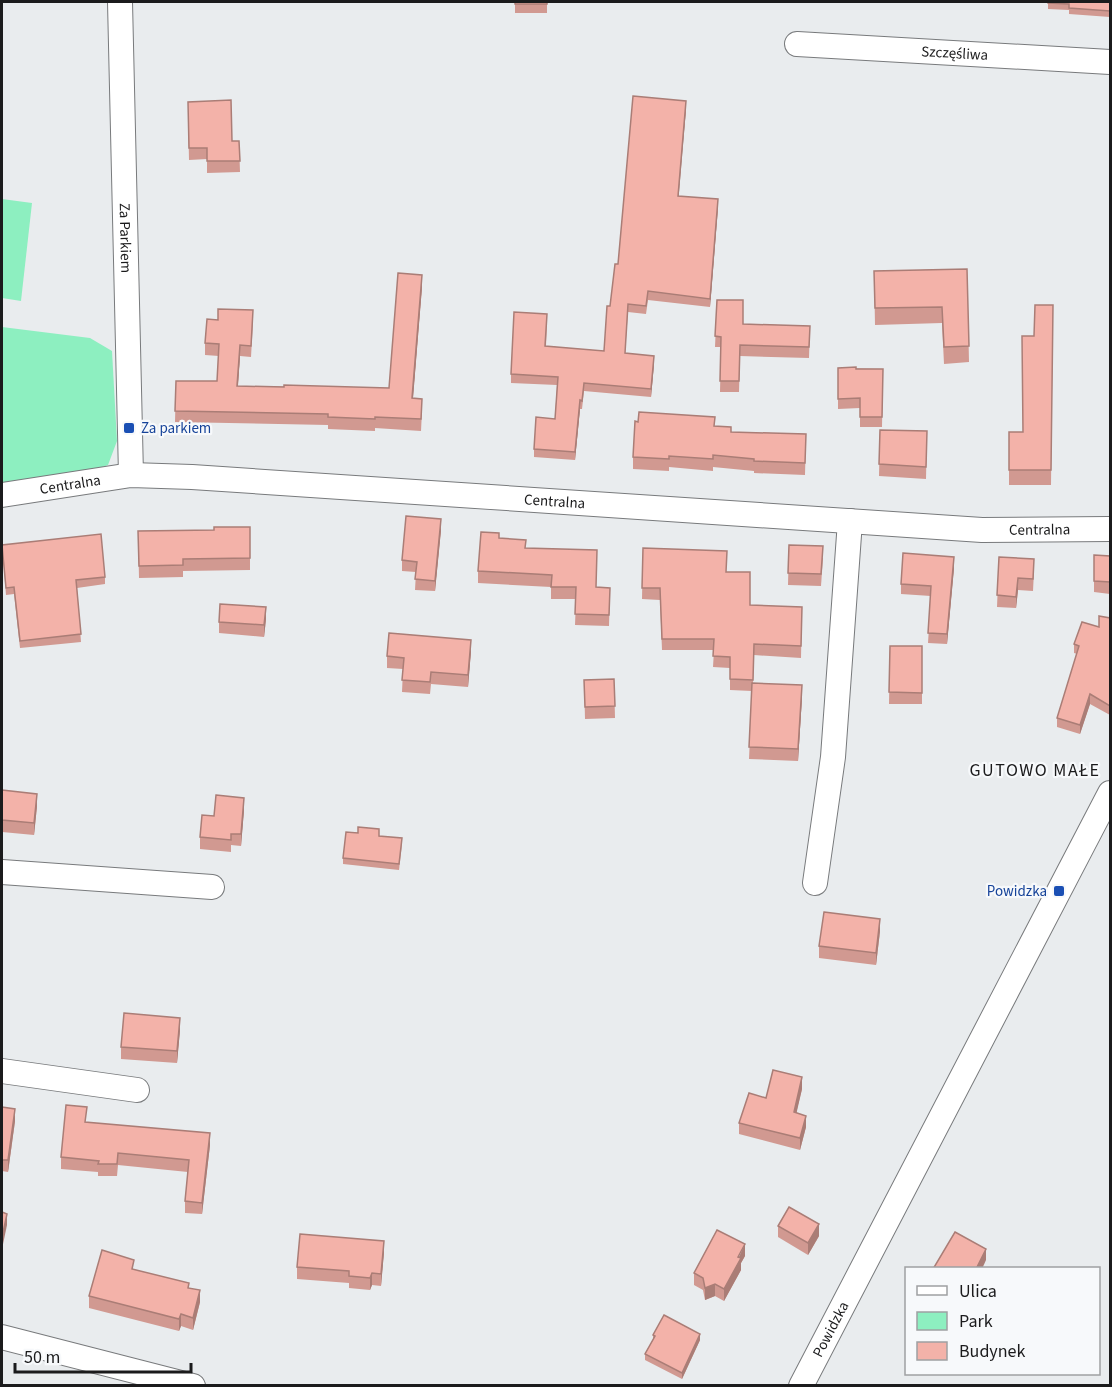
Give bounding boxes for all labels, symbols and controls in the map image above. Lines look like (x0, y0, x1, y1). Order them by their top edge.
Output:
street label: Szczęśliwa (921, 41, 989, 65)
street label: Za Parkiem (114, 203, 137, 273)
place label: Za parkiem (141, 418, 211, 439)
marker: Za parkiem (122, 421, 136, 435)
street label: Centralna (38, 469, 102, 500)
street label: Centralna (523, 489, 586, 514)
street label: Centralna (1009, 519, 1070, 540)
district label: GUTOWO MAŁE (969, 758, 1101, 783)
place label: Powidzka (987, 881, 1047, 902)
marker: Powidzka (1052, 884, 1066, 898)
legend (905, 1267, 1100, 1375)
text: Ulica (959, 1279, 997, 1304)
street label: Powidzka (807, 1298, 854, 1361)
text: Park (959, 1309, 993, 1334)
scale bar (15, 1336, 190, 1374)
text: Budynek (959, 1339, 1026, 1364)
text: 50 m (24, 1345, 60, 1370)

